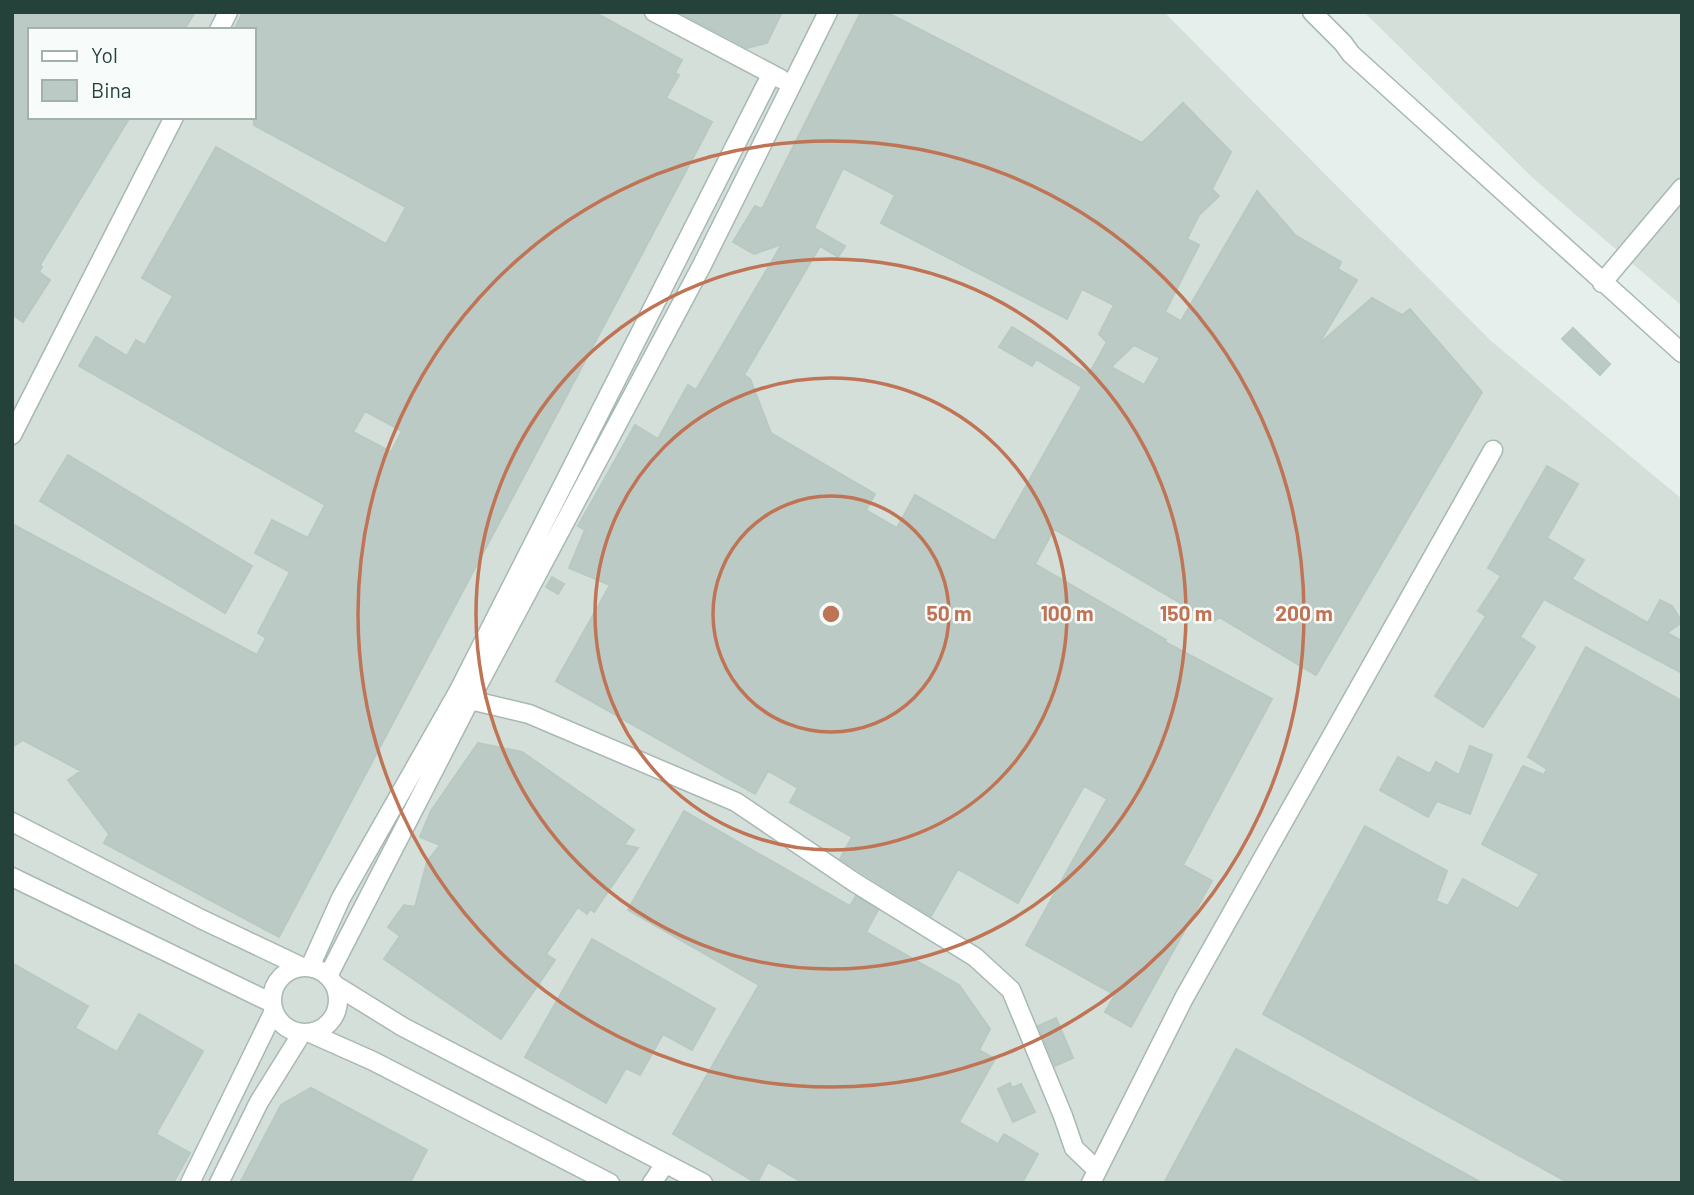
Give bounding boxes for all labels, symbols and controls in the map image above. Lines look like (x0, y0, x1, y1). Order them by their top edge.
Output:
legend (28, 28, 256, 119)
text: Yol (91, 42, 118, 67)
text: Bina (91, 77, 132, 102)
text: 50 m (926, 600, 972, 625)
text: 100 m (1040, 600, 1094, 625)
text: 150 m (1160, 600, 1212, 625)
text: 200 m (1275, 600, 1333, 625)
centre of rings (819, 602, 843, 626)

